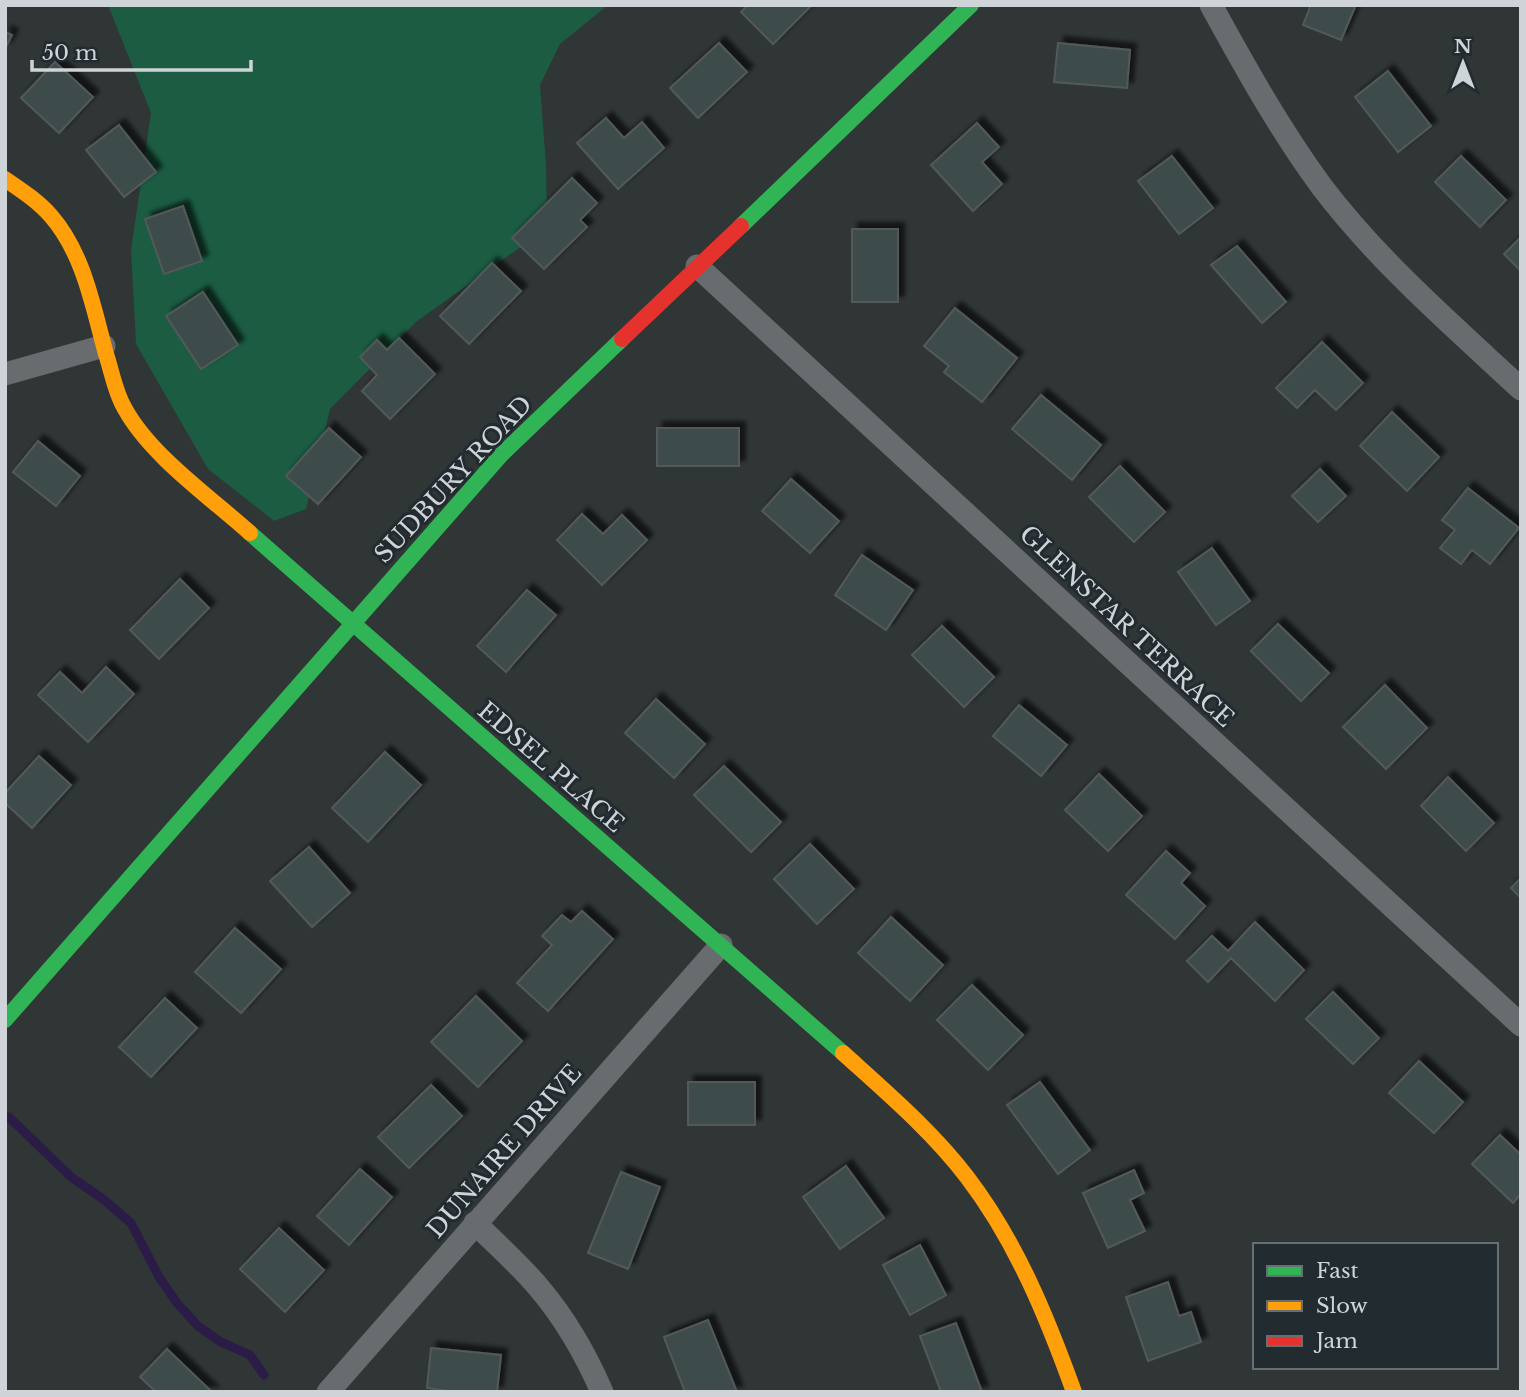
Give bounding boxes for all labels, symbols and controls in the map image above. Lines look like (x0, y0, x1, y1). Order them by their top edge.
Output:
scale bar (32, 28, 250, 72)
north arrow (1428, 28, 1498, 98)
text: N (1454, 35, 1472, 58)
text: 50 m (42, 40, 98, 66)
street label: SUDBURY ROAD (368, 390, 538, 568)
street label: GLENSTAR TERRACE (1014, 519, 1240, 733)
street label: EDSEL PLACE (472, 696, 630, 838)
street label: DUNAIRE DRIVE (421, 1058, 587, 1244)
legend (1253, 1243, 1498, 1369)
text: Fast (1316, 1258, 1358, 1284)
text: Slow (1316, 1293, 1368, 1319)
text: Jam (1313, 1328, 1358, 1354)

